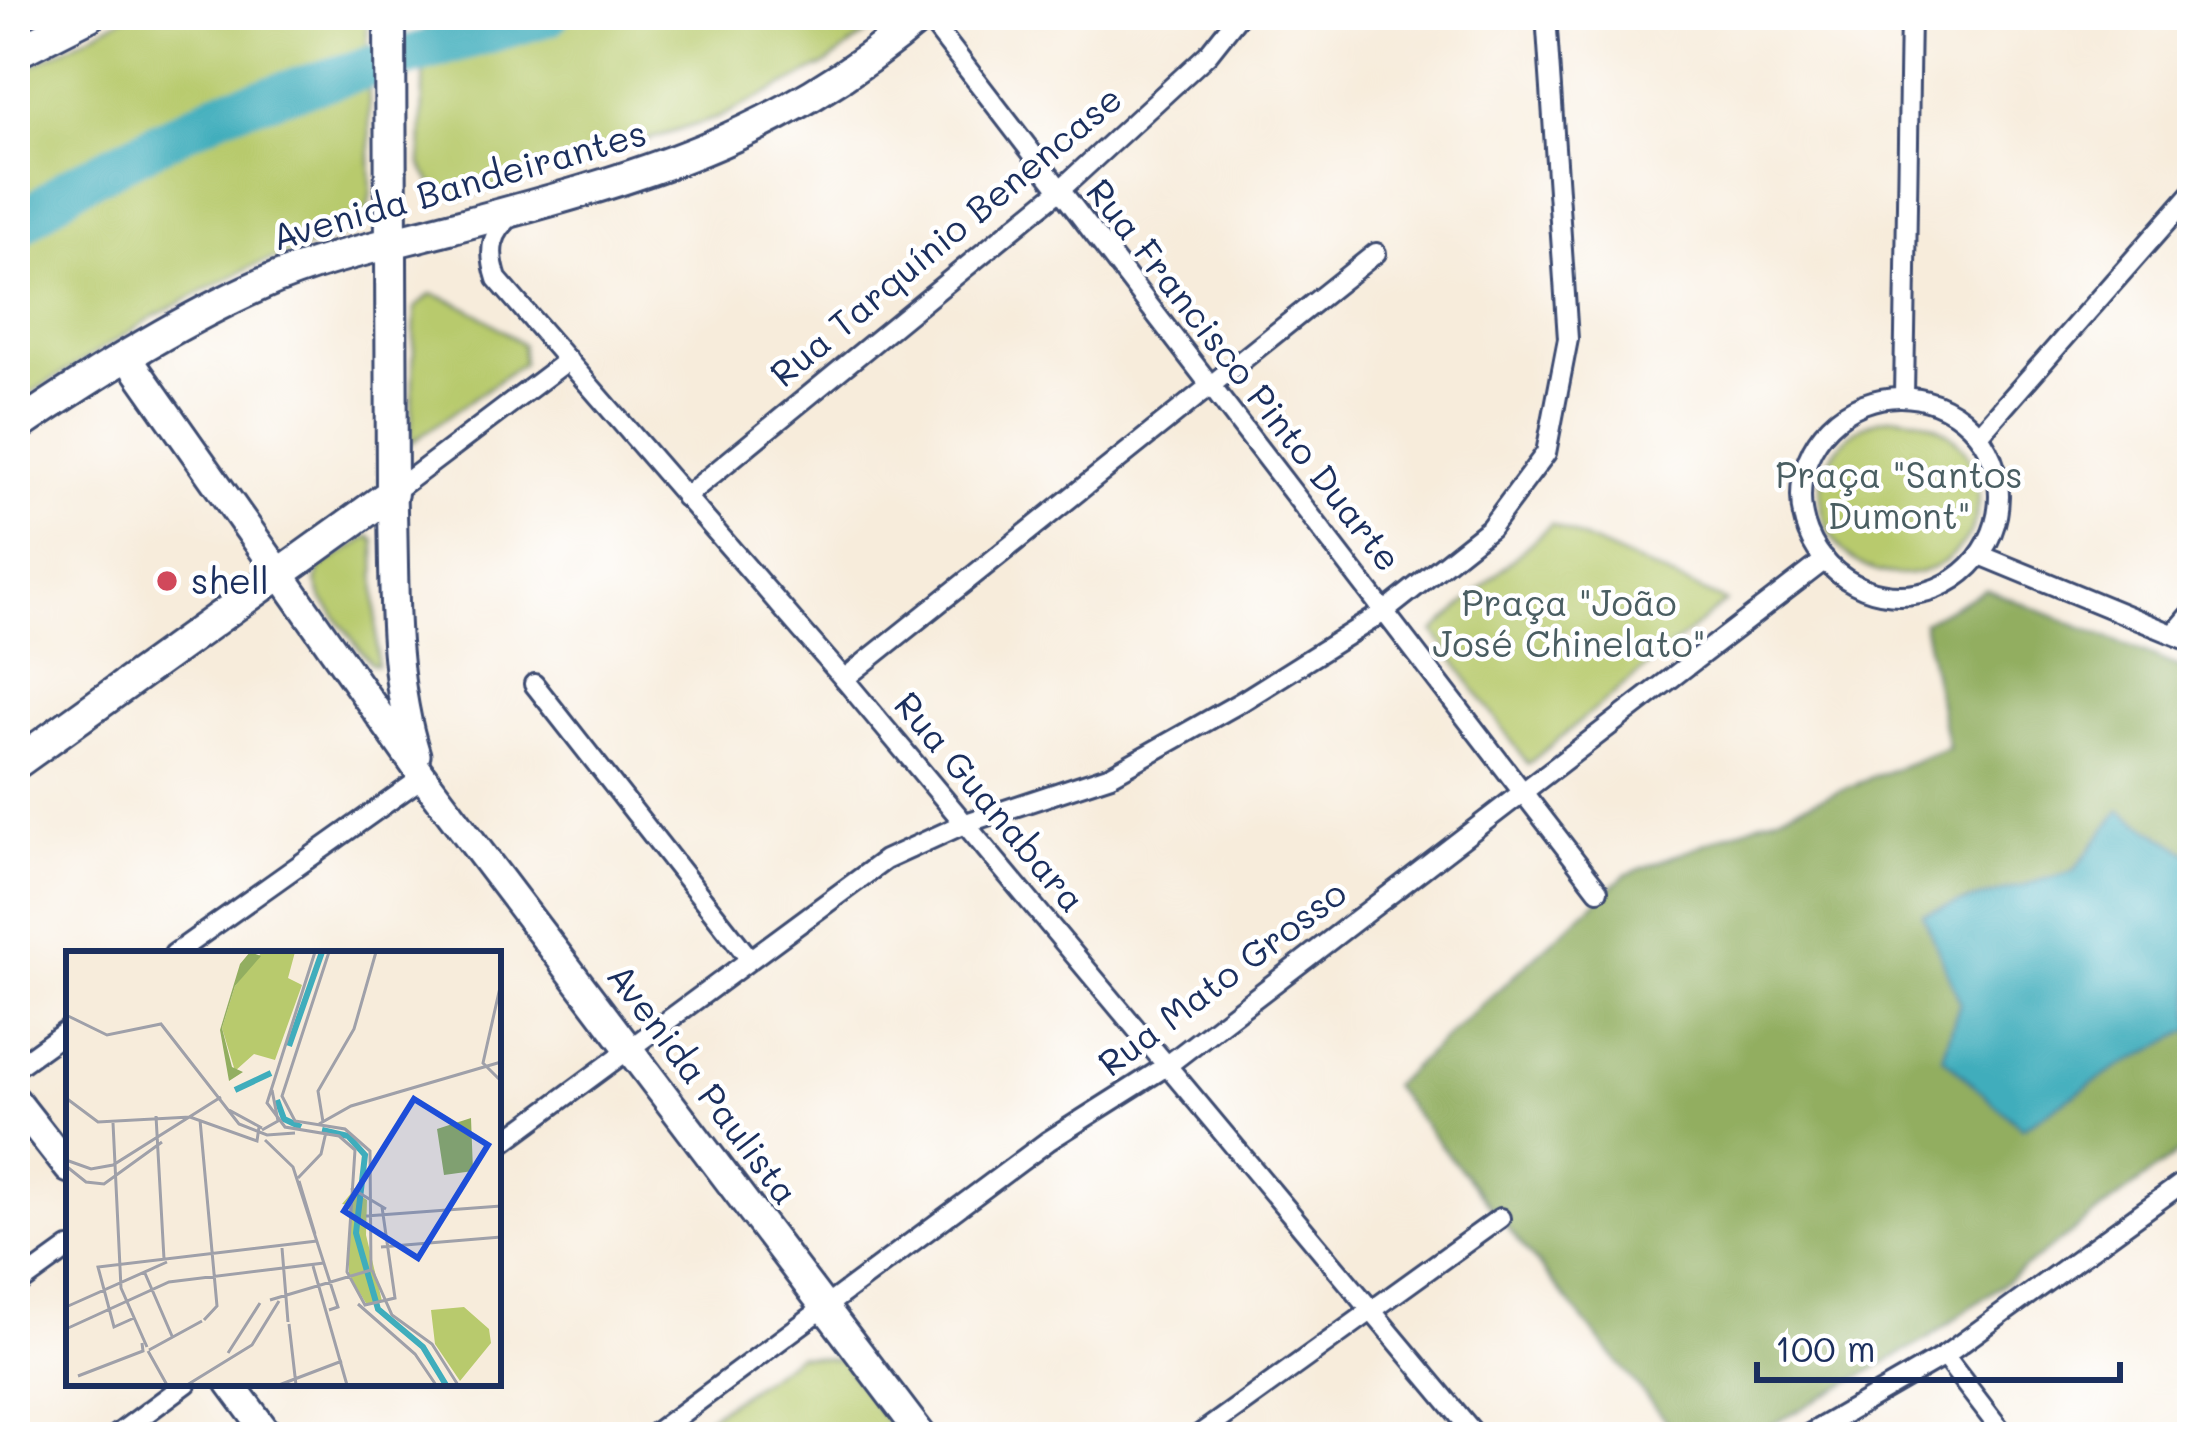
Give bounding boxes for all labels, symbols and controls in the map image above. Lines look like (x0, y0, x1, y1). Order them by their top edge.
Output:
street label: Rua Tarquínio Benencase (759, 74, 1131, 396)
street label: Avenida Bandeirantes (266, 108, 651, 260)
street label: Rua Francisco Pinto Duarte (1077, 168, 1413, 580)
park label: Praça "Santos Dumont" (1775, 450, 2023, 538)
place label: shell (191, 556, 269, 603)
marker: shell (154, 568, 180, 594)
park label: Praça "João José Chinelato" (1432, 578, 1706, 666)
street label: Rua Guanabara (885, 681, 1097, 921)
street label: Rua Mato Grosso (1088, 868, 1355, 1086)
inset map (66, 951, 501, 1386)
street label: Avenida Paulista (598, 953, 810, 1213)
scale bar (1757, 1308, 2120, 1382)
text: 100 m (1775, 1324, 1876, 1371)

